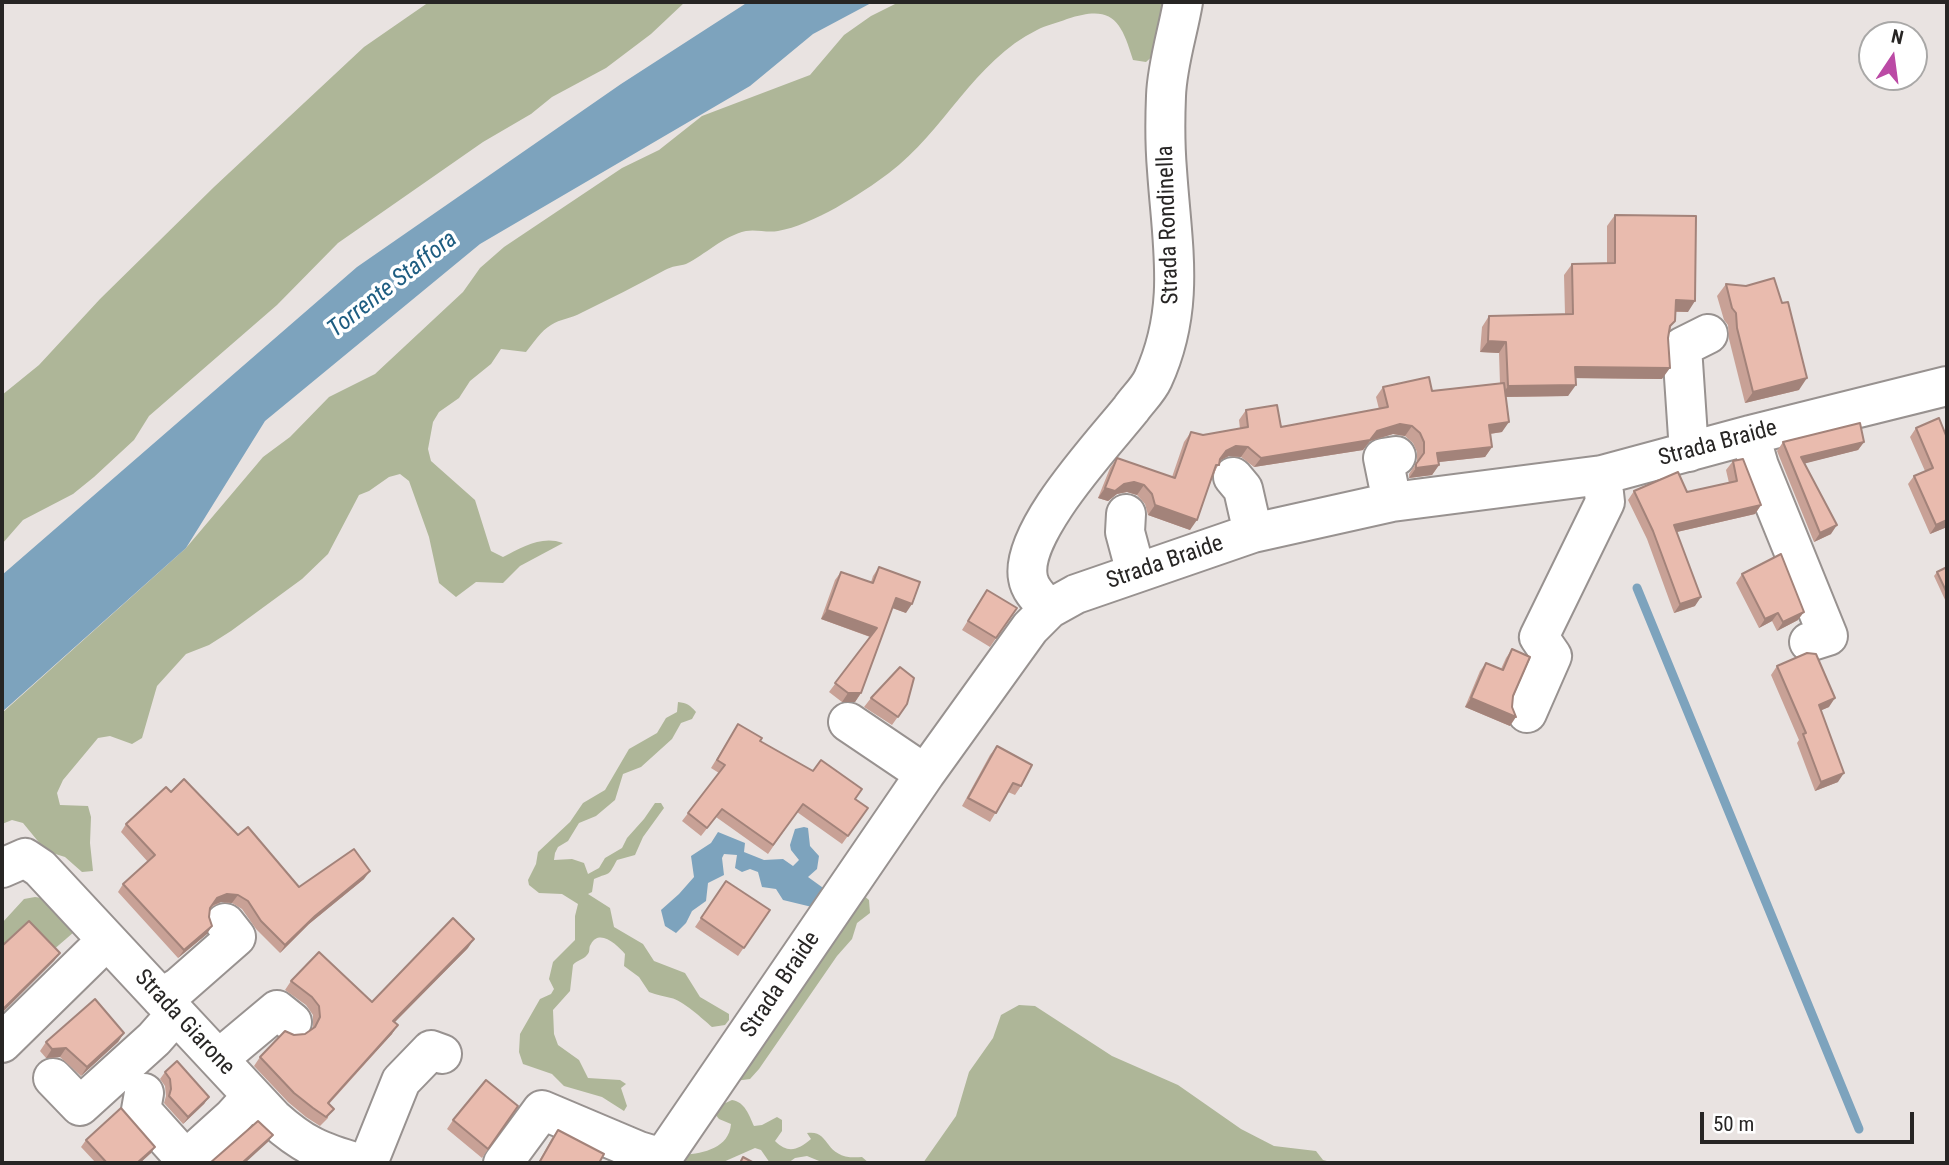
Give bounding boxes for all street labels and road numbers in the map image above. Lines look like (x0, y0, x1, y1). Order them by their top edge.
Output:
street label: Strada Rondinella (1152, 145, 1186, 305)
street label: Strada Braide (1656, 415, 1780, 473)
street label: Strada Braide (1103, 530, 1227, 596)
street label: Strada Braide (736, 927, 826, 1043)
street label: Strada Giarone (128, 965, 240, 1081)

